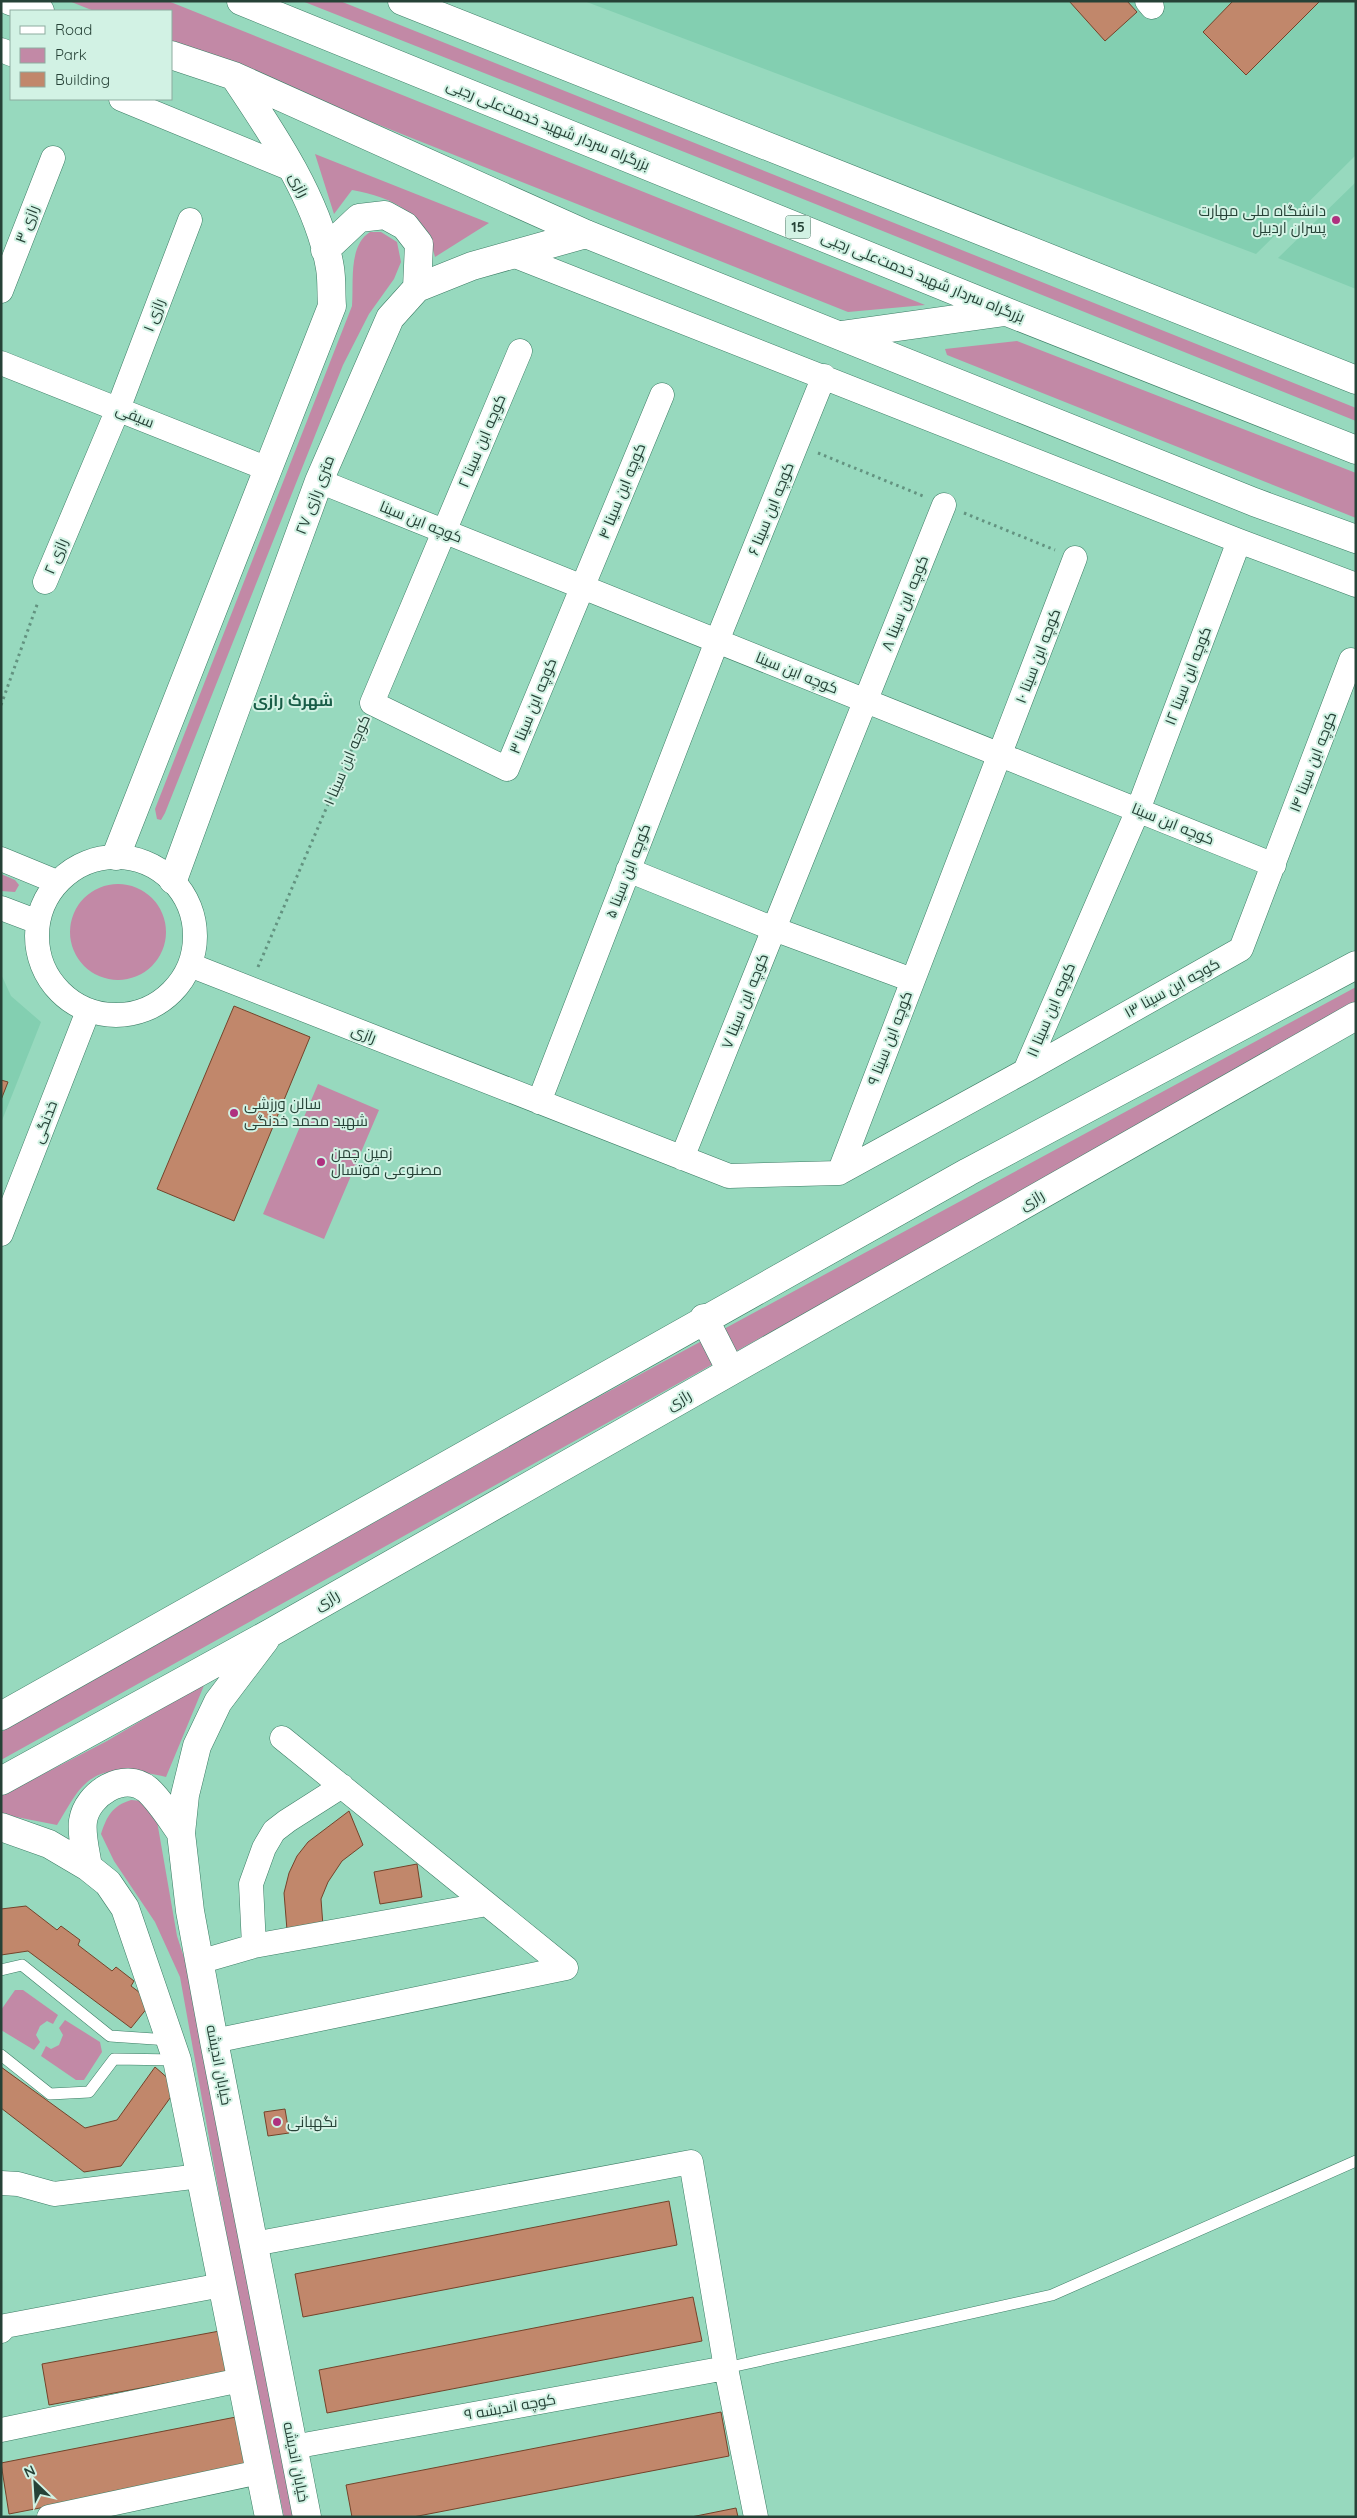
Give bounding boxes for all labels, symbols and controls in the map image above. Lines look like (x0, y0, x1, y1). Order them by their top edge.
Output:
legend (10, 10, 172, 100)
text: Road (55, 20, 92, 39)
text: Park (55, 45, 87, 64)
text: Building (55, 70, 110, 89)
street label: بزرگراه سردار شهید خدمت‌علی رجبی (443, 75, 653, 175)
street label: رازی (284, 169, 314, 201)
place label: دانشگاه ملی مهارت پسران اردبیل (1199, 201, 1326, 238)
street label: رازی ۳ (11, 202, 43, 246)
marker: دانشگاه ملی مهارت پسران اردبیل (1330, 214, 1342, 226)
road number: 15 (786, 216, 810, 238)
street label: بزرگراه سردار شهید خدمت‌علی رجبی (818, 227, 1028, 327)
street label: رازی ۱ (139, 295, 169, 335)
street label: کوچه ابن سینا ۲ (453, 391, 511, 491)
street label: سیفی (113, 399, 157, 433)
street label: کوچه ابن سینا ۴ (594, 440, 650, 542)
street label: ۲۷ متری رازی (291, 453, 339, 537)
street label: کوچه ابن سینا ۶ (743, 460, 799, 558)
street label: کوچه ابن سینا (377, 496, 465, 548)
street label: رازی ۲ (39, 535, 73, 577)
street label: کوچه ابن سینا ۸ (877, 552, 933, 654)
street label: کوچه ابن سینا ۱۰ (1011, 606, 1065, 706)
street label: کوچه ابن سینا ۱۲ (1160, 624, 1216, 728)
street label: کوچه ابن سینا (753, 647, 841, 699)
street label: کوچه ابن سینا ۳ (505, 655, 561, 757)
district label: شهرک رازی (253, 690, 333, 710)
street label: کوچه ابن سینا ۱۴ (1285, 709, 1341, 815)
street label: کوچه ابن سینا ۱ (319, 712, 375, 808)
street label: کوچه ابن سینا (1129, 798, 1217, 850)
street label: کوچه ابن سینا ۵ (601, 821, 655, 921)
street label: کوچه ابن سینا ۷ (717, 950, 773, 1052)
street label: کوچه ابن سینا ۱۳ (1121, 953, 1223, 1023)
street label: کوچه ابن سینا ۱۱ (1022, 960, 1080, 1060)
street label: کوچه ابن سینا ۹ (863, 988, 917, 1088)
street label: رازی (349, 1020, 379, 1048)
place label: سالن ورزشی شهید محمد خدنگی (244, 1094, 368, 1131)
street label: خدنگی (28, 1098, 62, 1146)
marker: سالن ورزشی شهید محمد خدنگی (228, 1107, 240, 1119)
place label: زمین چمن مصنوعی فوتسال (331, 1143, 442, 1180)
marker: زمین چمن مصنوعی فوتسال (315, 1156, 327, 1168)
street label: رازی (1016, 1185, 1048, 1215)
street label: رازی (663, 1385, 695, 1415)
street label: رازی (311, 1585, 343, 1615)
street label: خیابان اندیشه (201, 2023, 237, 2107)
place label: نگهبانی (287, 2112, 338, 2132)
marker: نگهبانی (271, 2116, 283, 2128)
street label: کوچه اندیشه ۹ (463, 2389, 557, 2425)
street label: خیابان اندیشه (278, 2420, 314, 2504)
north arrow (10, 2458, 60, 2508)
text: N (21, 2461, 38, 2482)

